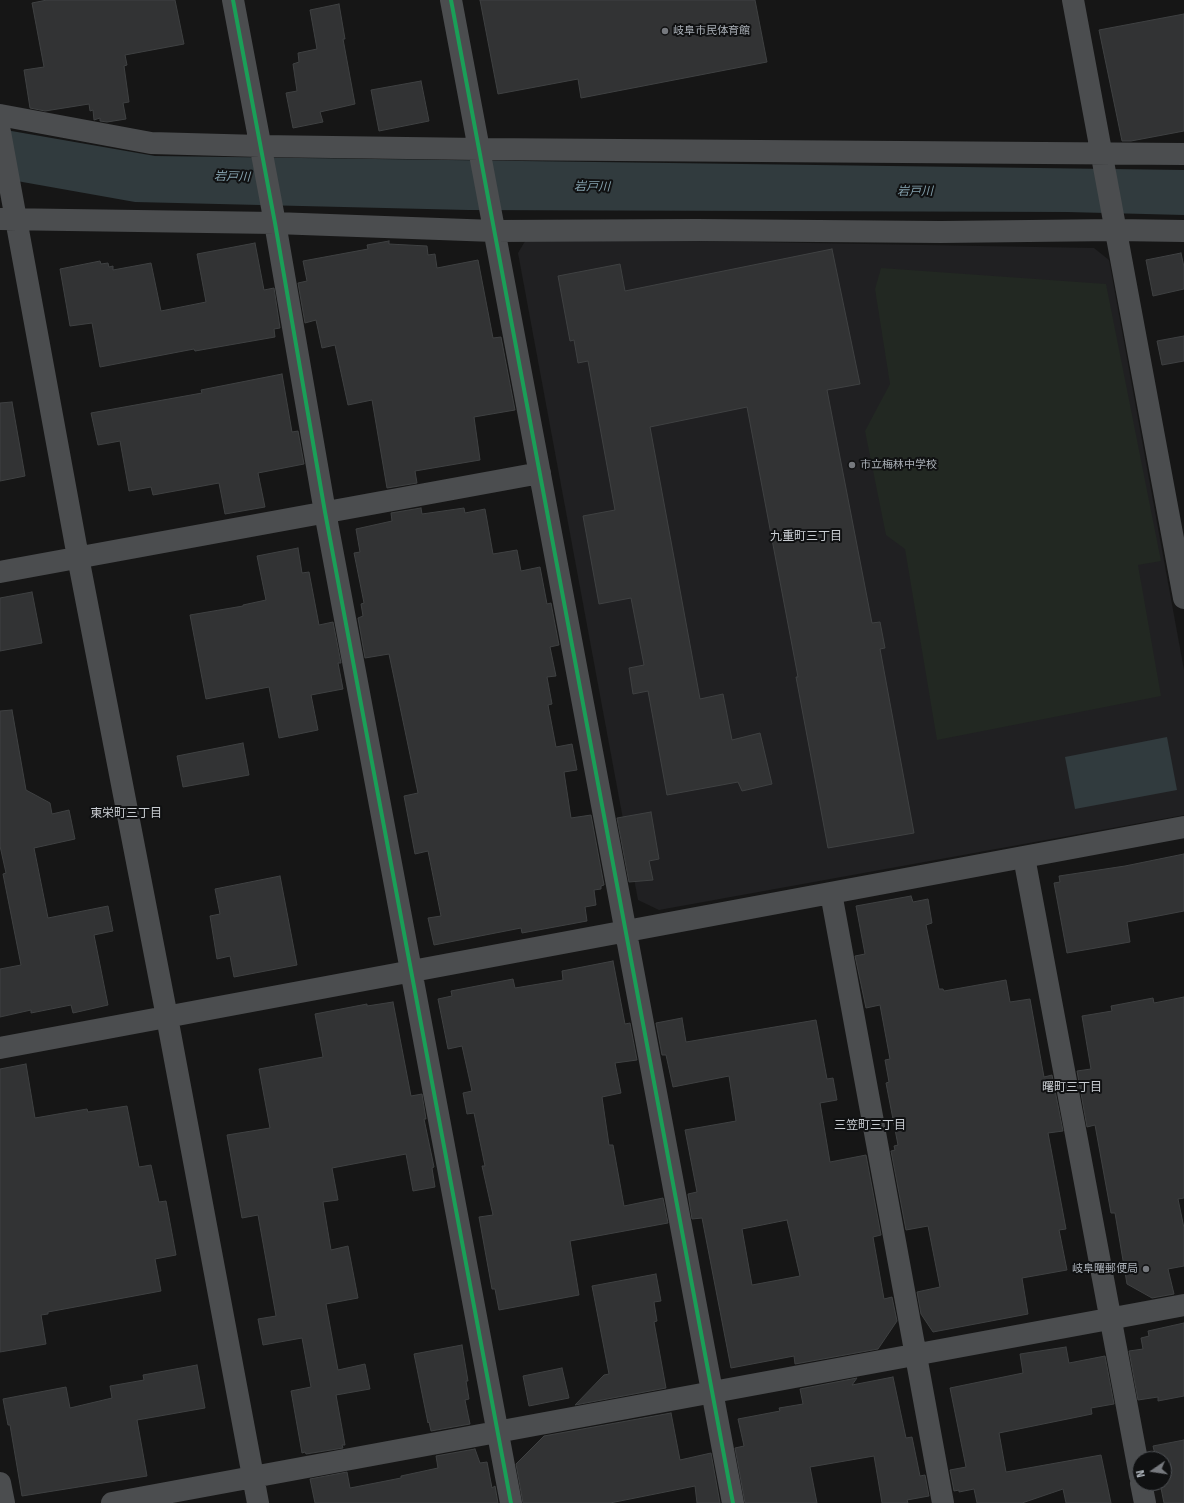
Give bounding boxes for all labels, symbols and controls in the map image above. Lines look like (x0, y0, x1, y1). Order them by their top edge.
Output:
place label: 岐阜市民体育館 (673, 24, 750, 38)
marker: 岐阜市民体育館 (660, 26, 670, 36)
water label: 岩戸川 (214, 169, 250, 185)
water label: 岩戸川 (574, 179, 610, 195)
water label: 岩戸川 (897, 185, 933, 199)
place label: 市立梅林中学校 (860, 458, 937, 472)
marker: 市立梅林中学校 (847, 460, 857, 470)
district label: 九重町三丁目 (770, 530, 842, 544)
district label: 東栄町三丁目 (90, 807, 162, 821)
district label: 曙町三丁目 (1042, 1081, 1102, 1095)
district label: 三笠町三丁目 (834, 1119, 906, 1133)
place label: 岐阜曙郵便局 (1072, 1262, 1138, 1276)
marker: 岐阜曙郵便局 (1141, 1264, 1151, 1274)
north arrow (1132, 1451, 1172, 1491)
text: N (1134, 1469, 1148, 1479)

